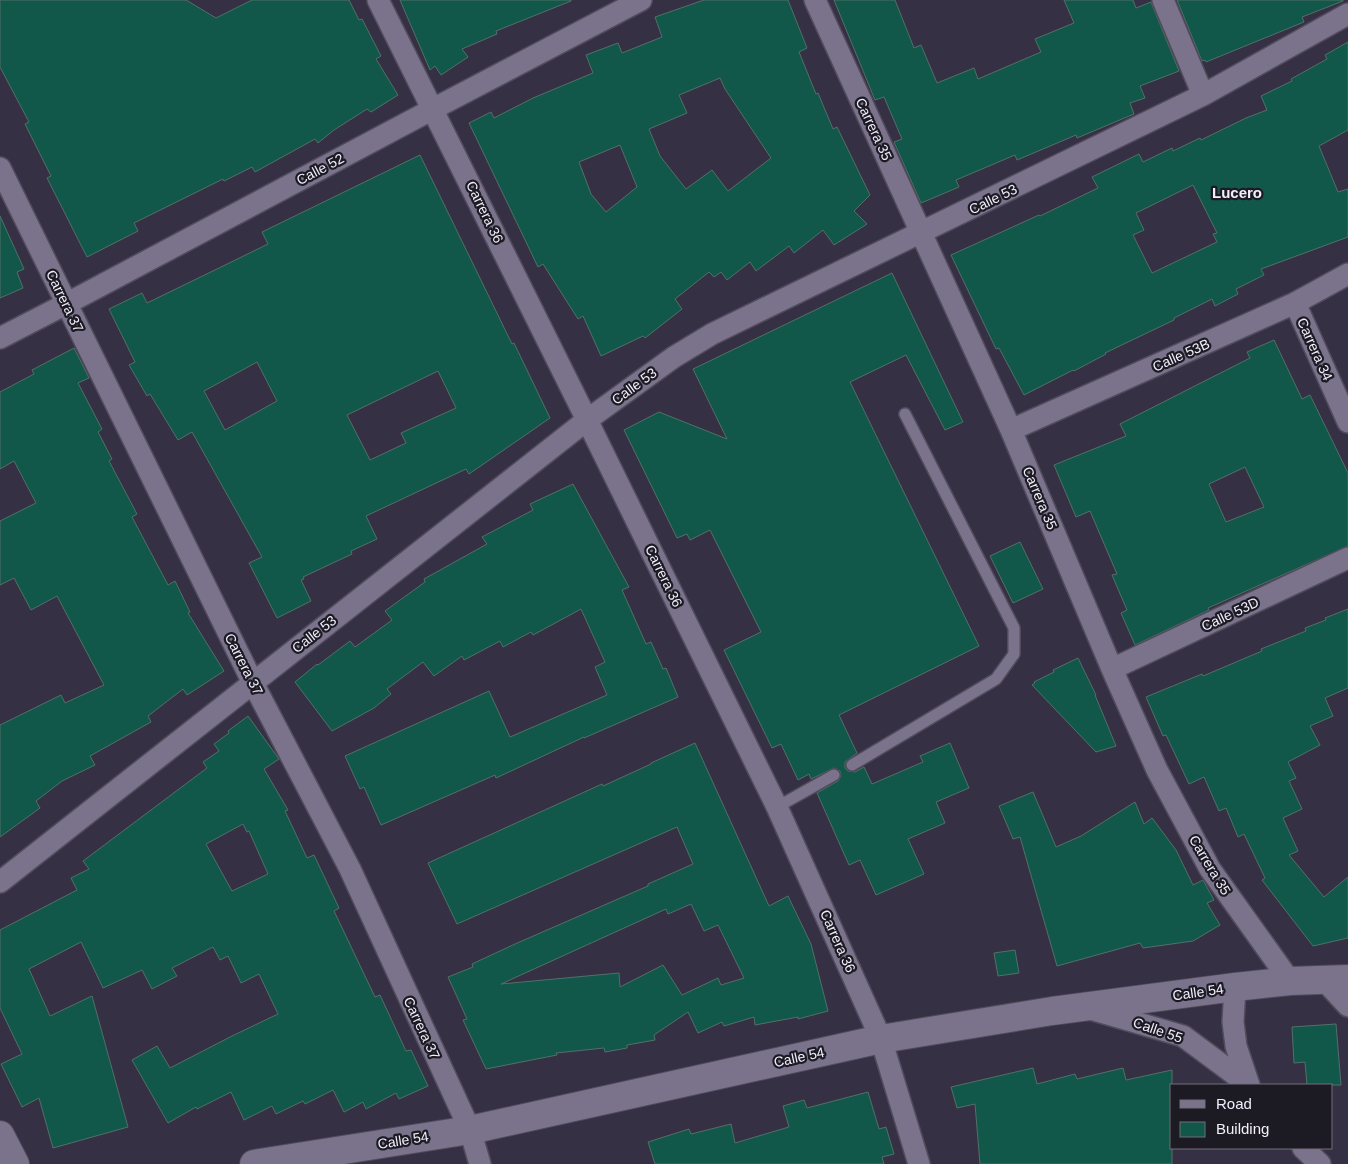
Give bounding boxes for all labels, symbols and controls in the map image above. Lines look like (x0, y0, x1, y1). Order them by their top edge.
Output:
street label: Carrera 35 (853, 95, 895, 163)
street label: Calle 52 (294, 150, 347, 188)
street label: Carrera 36 (463, 178, 507, 246)
street label: Calle 53 (966, 180, 1020, 217)
district label: Lucero (1212, 184, 1262, 201)
street label: Carrera 37 (43, 267, 87, 335)
street label: Carrera 34 (1294, 315, 1336, 383)
street label: Calle 53B (1150, 335, 1212, 375)
street label: Calle 53 (609, 364, 660, 408)
street label: Carrera 35 (1020, 464, 1061, 532)
street label: Carrera 36 (642, 542, 686, 610)
street label: Calle 53D (1199, 594, 1261, 634)
street label: Calle 53 (289, 612, 339, 656)
street label: Carrera 37 (222, 631, 266, 698)
street label: Carrera 35 (1186, 832, 1234, 898)
street label: Carrera 36 (817, 907, 859, 975)
street label: Calle 54 (1171, 980, 1225, 1003)
street label: Carrera 37 (401, 994, 443, 1062)
street label: Calle 55 (1131, 1014, 1185, 1046)
street label: Calle 54 (772, 1044, 826, 1070)
legend (1170, 1084, 1333, 1149)
text: Road (1216, 1095, 1252, 1112)
text: Building (1216, 1120, 1269, 1137)
street label: Calle 54 (376, 1128, 430, 1152)

